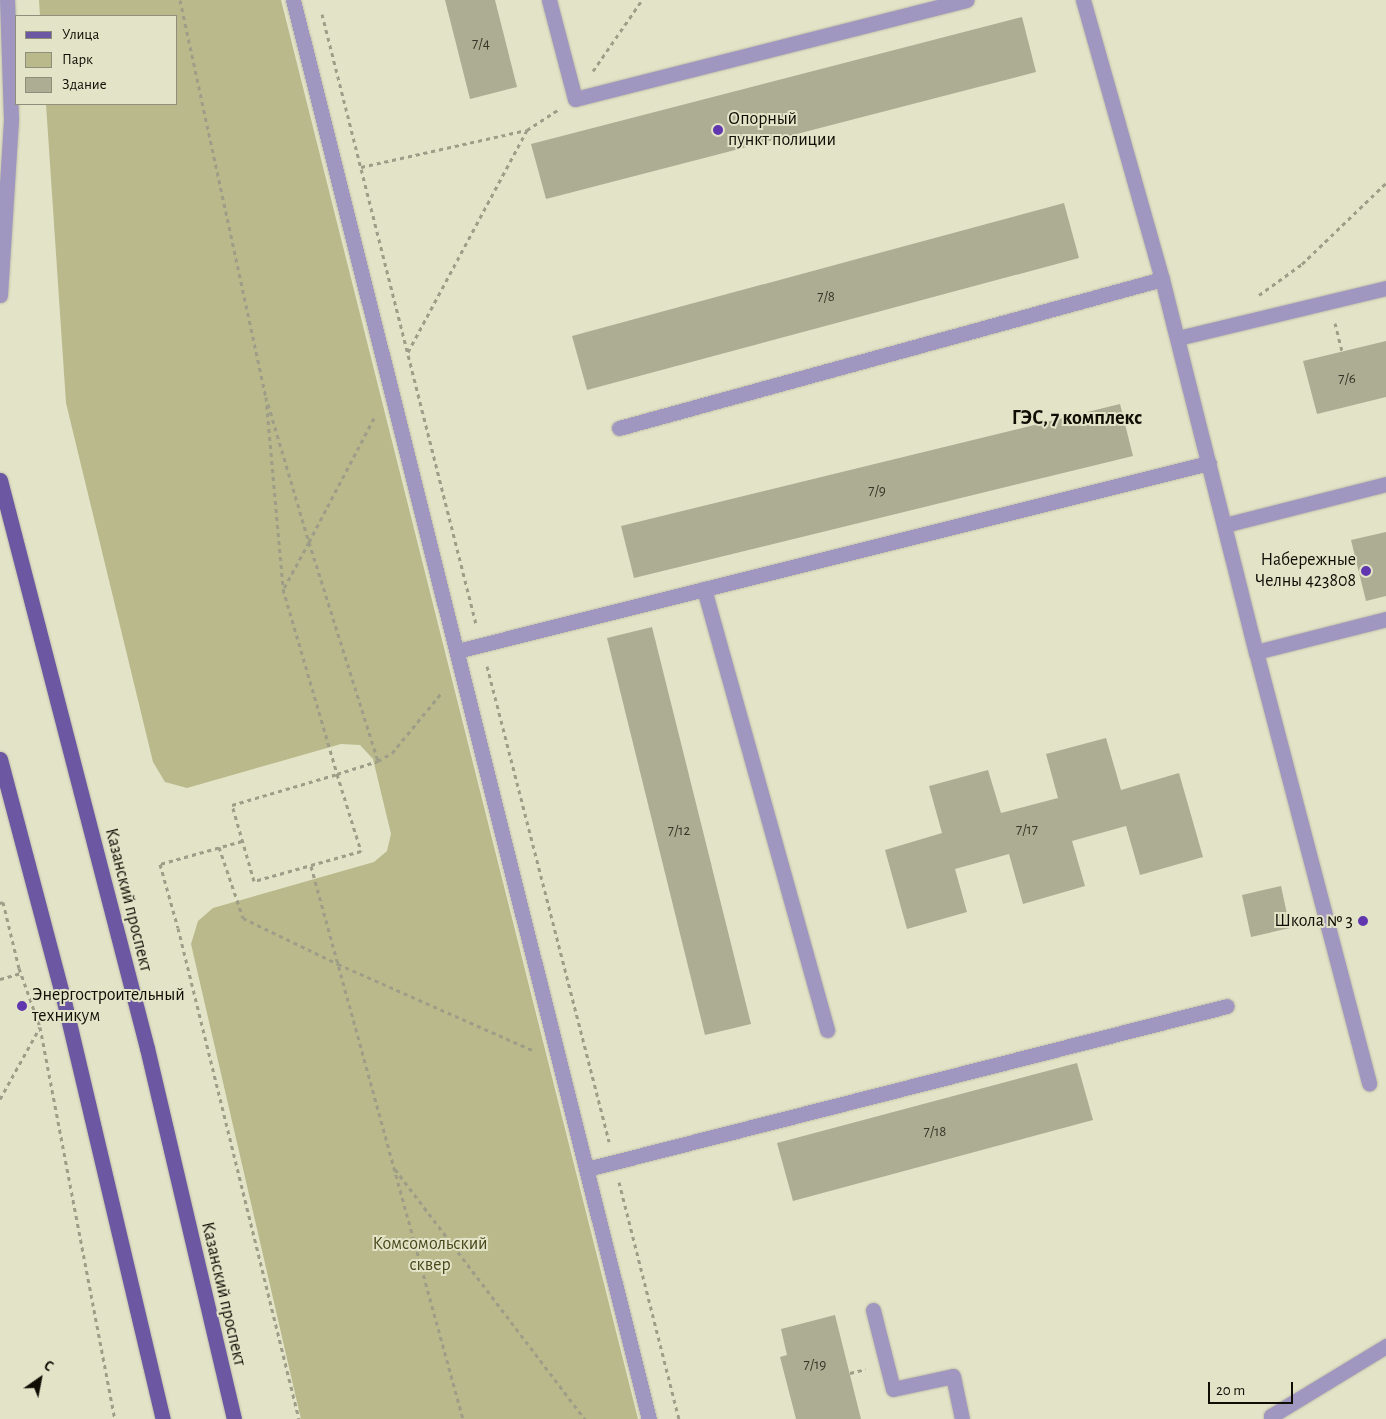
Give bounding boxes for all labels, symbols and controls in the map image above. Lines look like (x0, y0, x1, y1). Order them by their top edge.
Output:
legend (15, 15, 178, 105)
text: Улица (62, 27, 99, 42)
house number: 7/4 (472, 35, 490, 53)
text: Парк (62, 52, 93, 67)
text: Здание (62, 77, 107, 92)
place label: Опорный пункт полиции (728, 109, 836, 152)
marker: Опорный пункт полиции (712, 124, 724, 136)
house number: 7/8 (817, 288, 835, 306)
house number: 7/6 (1338, 370, 1356, 388)
district label: ГЭС, 7 комплекс (1012, 406, 1142, 430)
house number: 7/9 (868, 482, 886, 500)
place label: Набережные Челны 423808 (1255, 550, 1356, 592)
marker: Набережные Челны 423808 (1360, 565, 1372, 577)
house number: 7/17 (1016, 821, 1038, 839)
house number: 7/12 (668, 822, 690, 840)
street label: Казанский проспект (100, 826, 156, 974)
place label: Школа № 3 (1274, 910, 1353, 932)
marker: Школа № 3 (1357, 915, 1369, 927)
place label: Энергостроительный техникум (32, 985, 185, 1028)
marker: Энергостроительный техникум (16, 1000, 28, 1012)
house number: 7/18 (924, 1123, 946, 1141)
street label: Казанский проспект (196, 1220, 250, 1368)
park label: Комсомольский сквер (372, 1234, 488, 1276)
north arrow (15, 1354, 65, 1404)
house number: 7/19 (804, 1356, 826, 1374)
text: С (41, 1358, 55, 1374)
scale bar (1211, 1372, 1296, 1404)
text: 20 m (1216, 1383, 1245, 1398)

